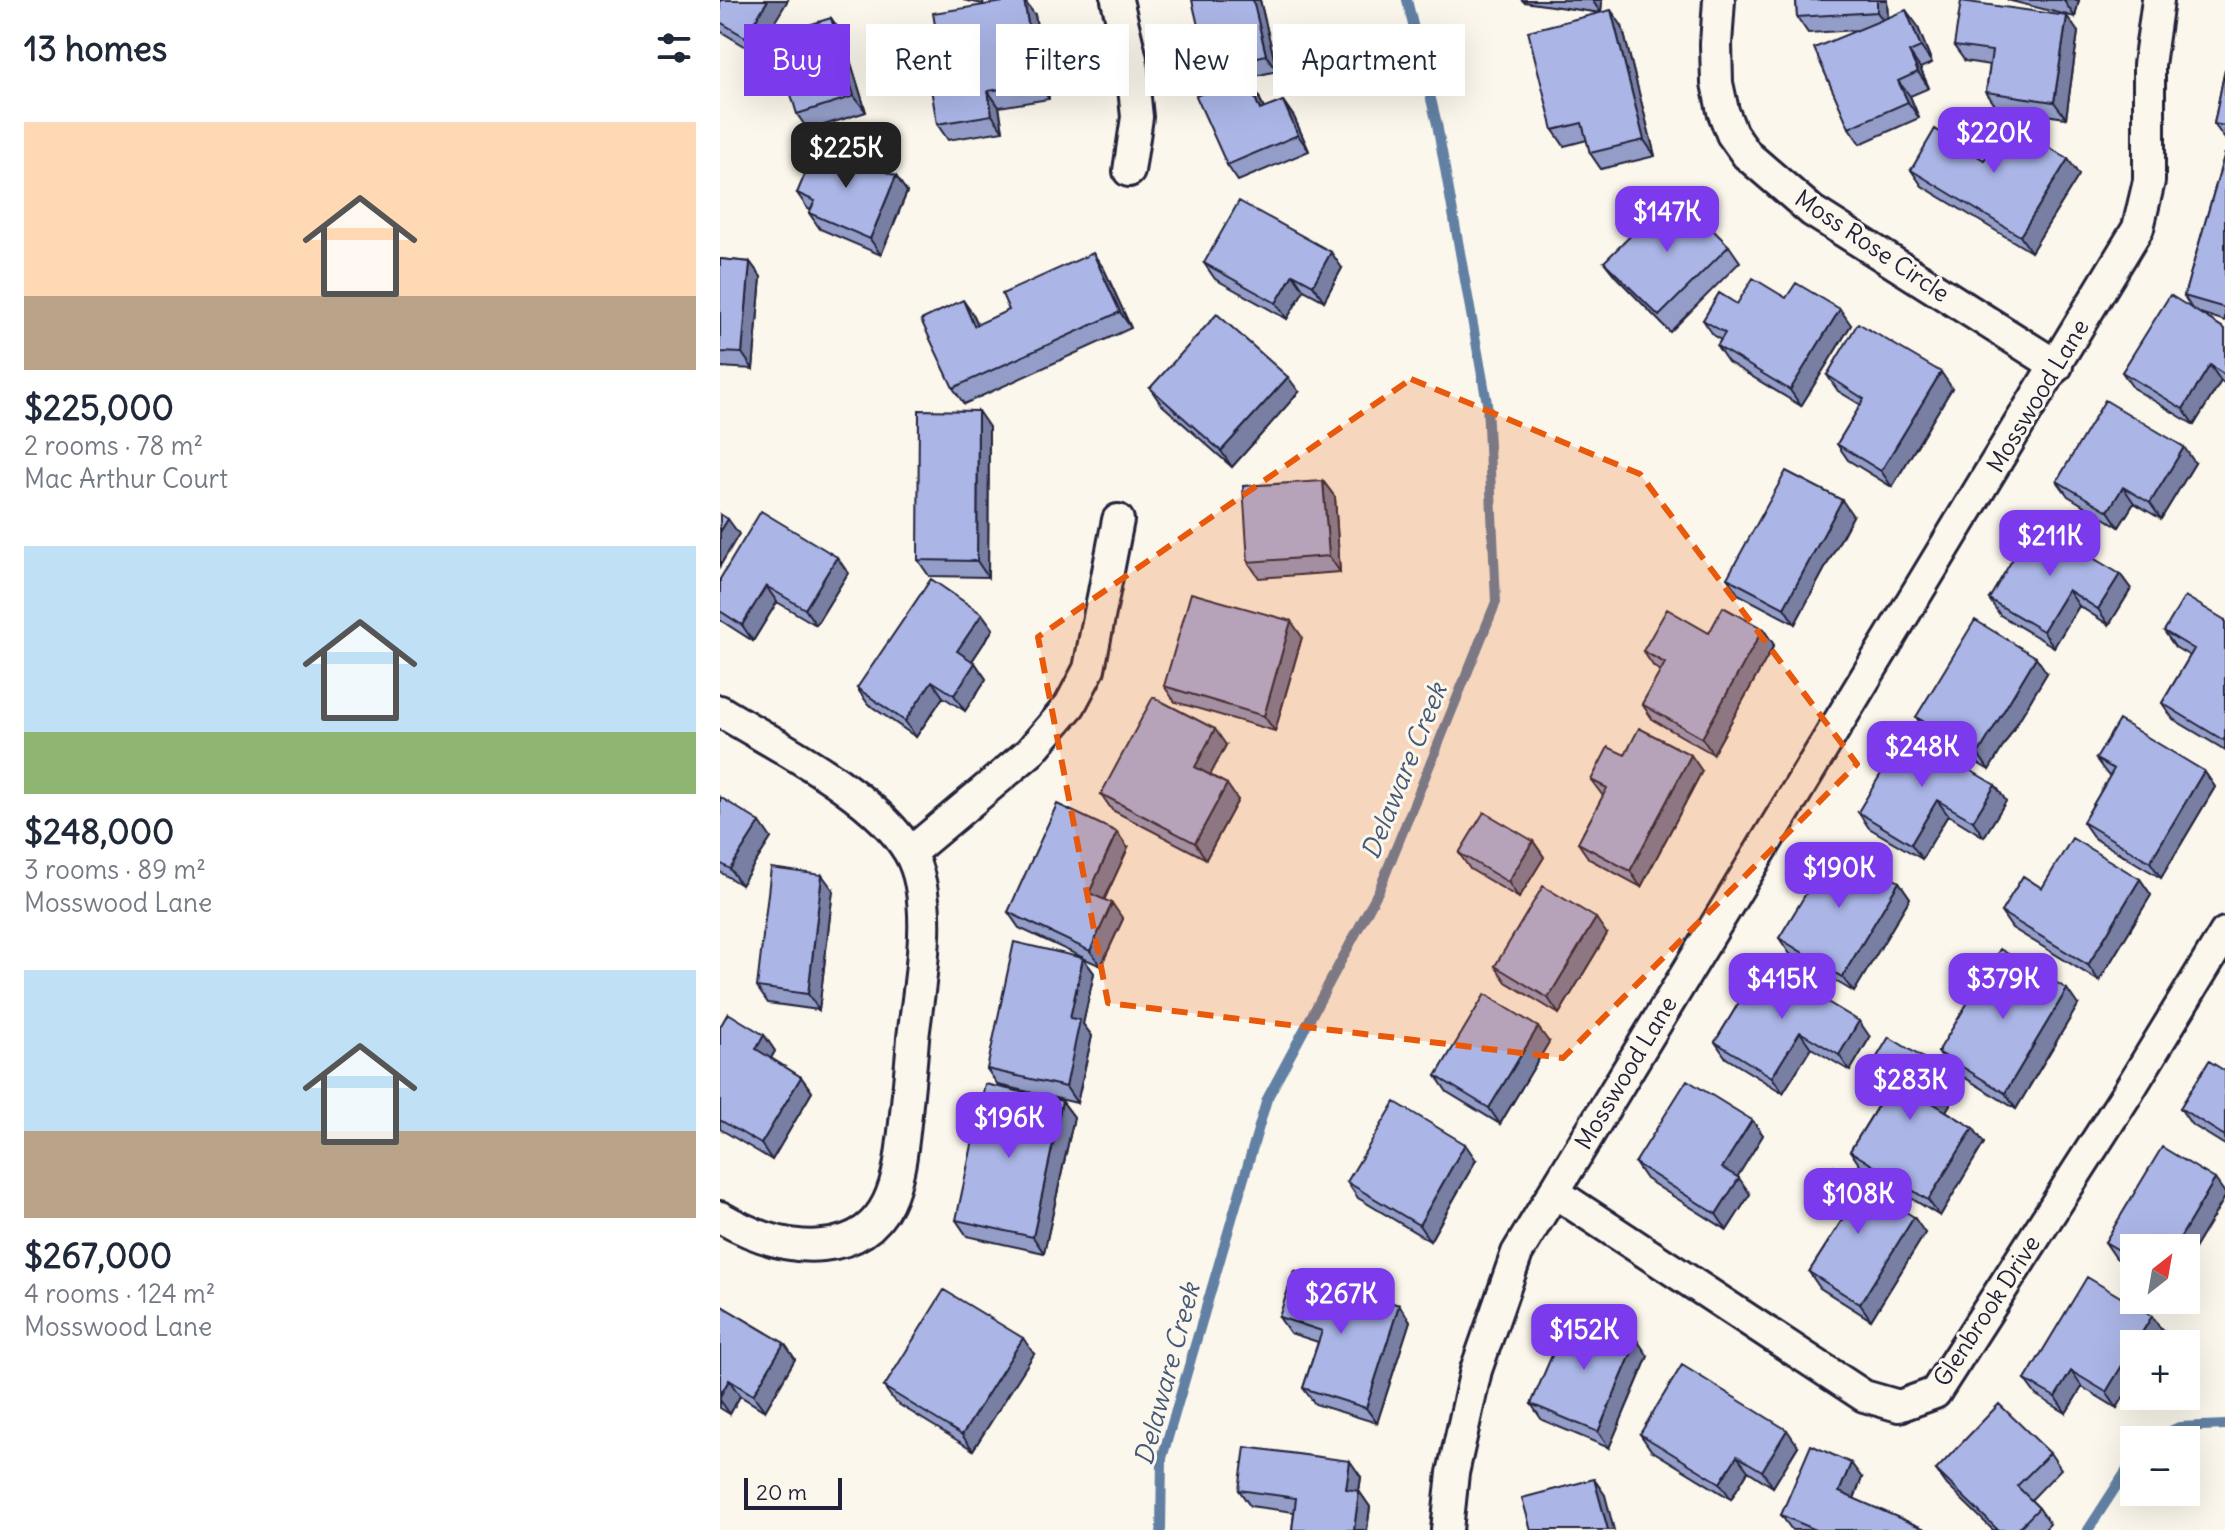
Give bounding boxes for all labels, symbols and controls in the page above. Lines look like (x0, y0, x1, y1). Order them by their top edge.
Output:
chip: Buy (744, 24, 850, 96)
chip: Rent (866, 24, 980, 96)
chip: Filters (996, 24, 1129, 96)
chip: New (1145, 24, 1257, 96)
chip: Apartment (1273, 24, 1465, 96)
icon: filters (652, 26, 696, 70)
text: 13 homes (24, 27, 167, 70)
pin: $220K (1938, 107, 2050, 175)
text: $220K (1956, 116, 2032, 149)
pin: $225K (790, 122, 902, 190)
text: $225K (809, 131, 883, 164)
icon: home (288, 174, 432, 318)
street label: Moss Rose Circle (1790, 182, 1955, 308)
pin: $147K (1611, 186, 1723, 254)
text: $147K (1633, 195, 1701, 228)
street label: Mosswood Lane (1980, 313, 2095, 478)
text: $225,000 (24, 386, 174, 429)
text: 2 rooms · 78 m² (24, 429, 203, 462)
text: Mac Arthur Court (24, 462, 228, 495)
pin: $211K (1994, 510, 2106, 578)
text: $211K (2017, 519, 2083, 552)
icon: home (288, 598, 432, 742)
water label: Delaware Creek (1353, 677, 1454, 863)
pin: $248K (1866, 721, 1978, 789)
text: $248K (1885, 730, 1959, 763)
text: $248,000 (24, 810, 174, 853)
pin: $190K (1783, 842, 1895, 910)
text: $190K (1803, 851, 1875, 884)
text: 3 rooms · 89 m² (24, 853, 206, 886)
text: Mosswood Lane (24, 886, 212, 919)
pin: $415K (1726, 953, 1838, 1021)
pin: $379K (1947, 953, 2059, 1021)
text: $415K (1747, 962, 1817, 995)
text: $379K (1967, 962, 2039, 995)
street label: Mosswood Lane (1568, 990, 1683, 1155)
icon: home (288, 1022, 432, 1166)
pin: $283K (1854, 1054, 1966, 1122)
text: $283K (1873, 1063, 1947, 1096)
pin: $196K (953, 1092, 1065, 1160)
text: $196K (974, 1101, 1044, 1134)
pin: $108K (1802, 1168, 1914, 1236)
text: $108K (1822, 1177, 1894, 1210)
street label: Glenbrook Drive (1926, 1229, 2046, 1392)
text: $267,000 (24, 1234, 172, 1277)
north arrow (2120, 1234, 2200, 1314)
map controls (2120, 1234, 2200, 1506)
pin: $267K (1285, 1268, 1397, 1336)
text: 4 rooms · 124 m² (24, 1277, 216, 1310)
text: $267K (1305, 1277, 1377, 1310)
water label: Delaware Creek (1126, 1278, 1207, 1468)
pin: $152K (1528, 1304, 1640, 1372)
text: Mosswood Lane (24, 1310, 212, 1343)
text: $152K (1549, 1313, 1619, 1346)
button: + (2120, 1330, 2200, 1410)
button: − (2120, 1426, 2200, 1506)
scale bar (744, 1474, 842, 1510)
text: 20 m (756, 1478, 807, 1506)

